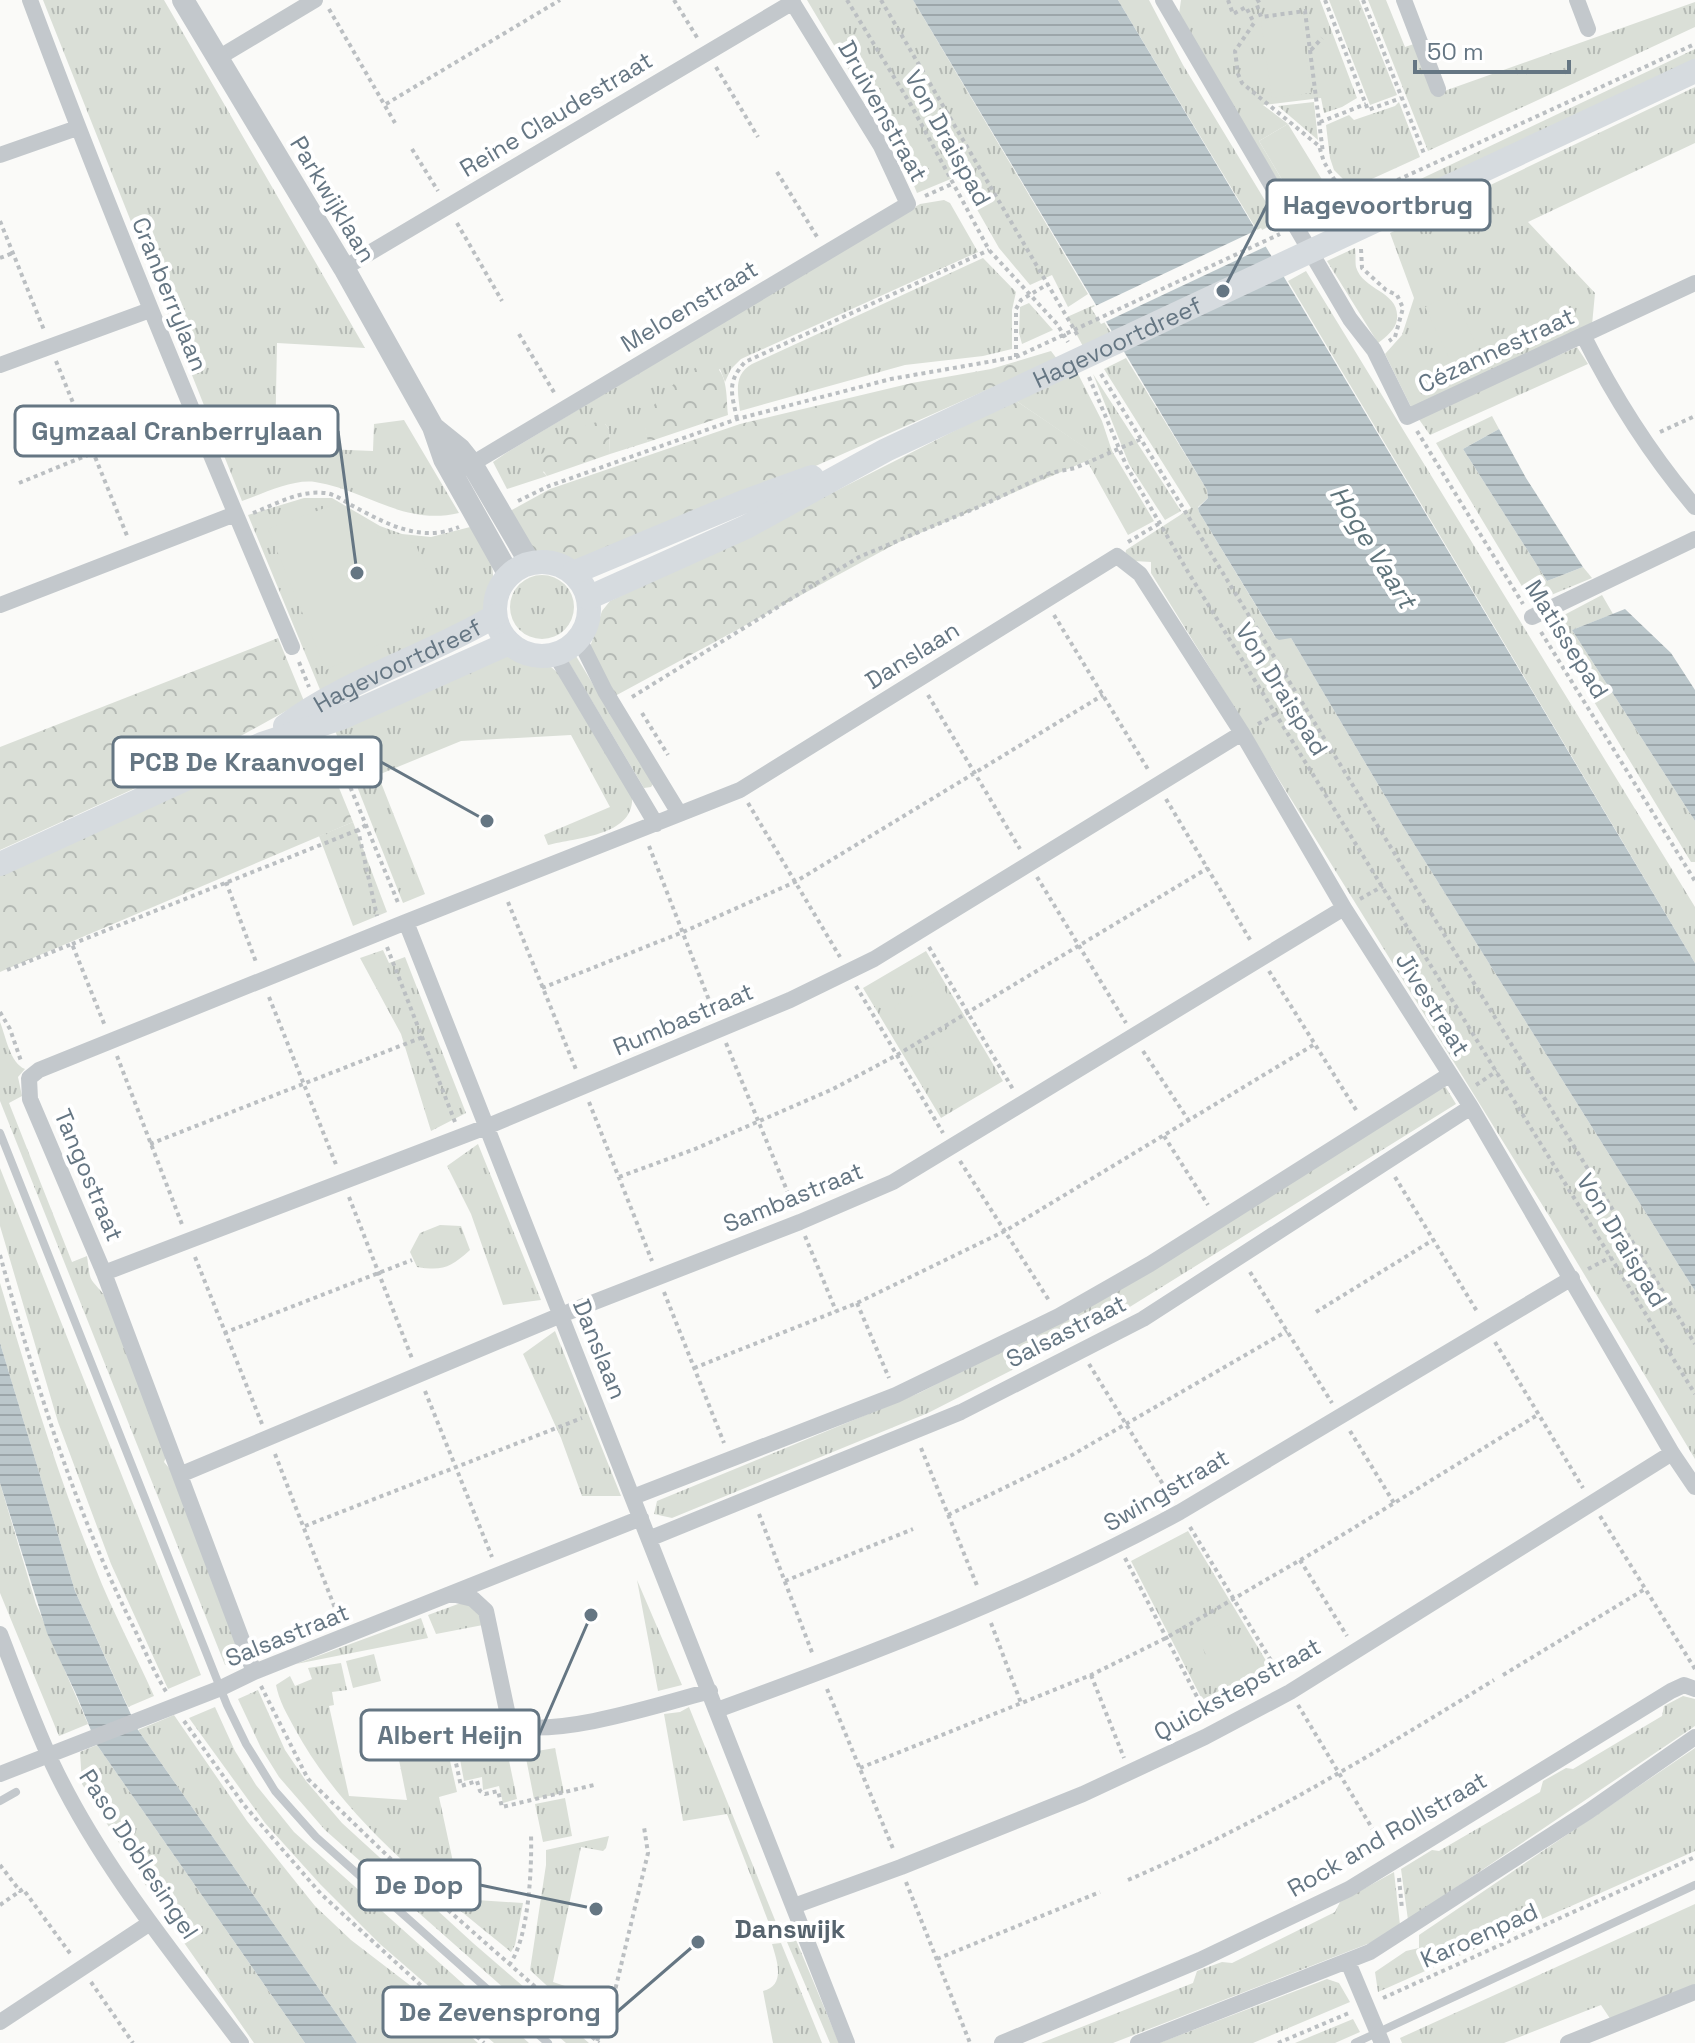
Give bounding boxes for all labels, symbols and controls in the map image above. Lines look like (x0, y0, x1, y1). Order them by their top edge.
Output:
scale bar (1415, 24, 1569, 74)
street label: Druivenstraat (831, 35, 935, 187)
text: 50 m (1427, 36, 1484, 67)
street label: Reine Claudestraat (454, 44, 658, 184)
street label: Von Draispad (898, 64, 998, 212)
street label: Parkwijklaan (283, 130, 383, 268)
callout: Hagevoortbrug (1267, 180, 1490, 230)
text: Hagevoortbrug (1283, 188, 1473, 222)
street label: Cranberrylaan (125, 213, 215, 375)
street label: Meloenstraat (615, 253, 763, 359)
street label: Hagevoortdreef (1028, 289, 1206, 395)
street label: Cézannestraat (1413, 300, 1579, 400)
callout: Gymzaal Cranberrylaan (15, 406, 338, 456)
text: Gymzaal Cranberrylaan (31, 414, 323, 448)
water label: Hoge Vaart (1322, 479, 1425, 616)
street label: Matissepad (1518, 574, 1616, 704)
street label: Hagevoortdreef (308, 611, 487, 719)
street label: Danslaan (859, 614, 965, 696)
street label: Von Draispad (1229, 617, 1335, 761)
callout: PCB De Kraanvogel (113, 737, 381, 787)
text: PCB De Kraanvogel (129, 745, 365, 779)
street label: Jivestraat (1389, 946, 1477, 1062)
street label: Rumbastraat (608, 976, 758, 1062)
street label: Tangostraat (47, 1104, 131, 1246)
street label: Sambastraat (718, 1155, 868, 1239)
street label: Von Draispad (1570, 1167, 1674, 1313)
street label: Salsastraat (1001, 1288, 1131, 1374)
street label: Danslaan (566, 1294, 634, 1404)
street label: Swingstraat (1098, 1442, 1234, 1538)
street label: Salsastraat (221, 1596, 353, 1674)
street label: Quickstepstraat (1148, 1630, 1326, 1748)
callout: Albert Heijn (361, 1710, 539, 1760)
text: Albert Heijn (377, 1718, 523, 1752)
street label: Paso Doblesingel (72, 1763, 206, 1945)
street label: Rock and Rollstraat (1282, 1764, 1492, 1904)
callout: De Dop (359, 1860, 480, 1910)
text: De Dop (375, 1868, 463, 1902)
street label: Karoenpad (1416, 1895, 1542, 1975)
district label: Danswijk (735, 1912, 846, 1946)
callout: De Zevensprong (383, 1987, 617, 2037)
text: De Zevensprong (399, 1995, 601, 2029)

